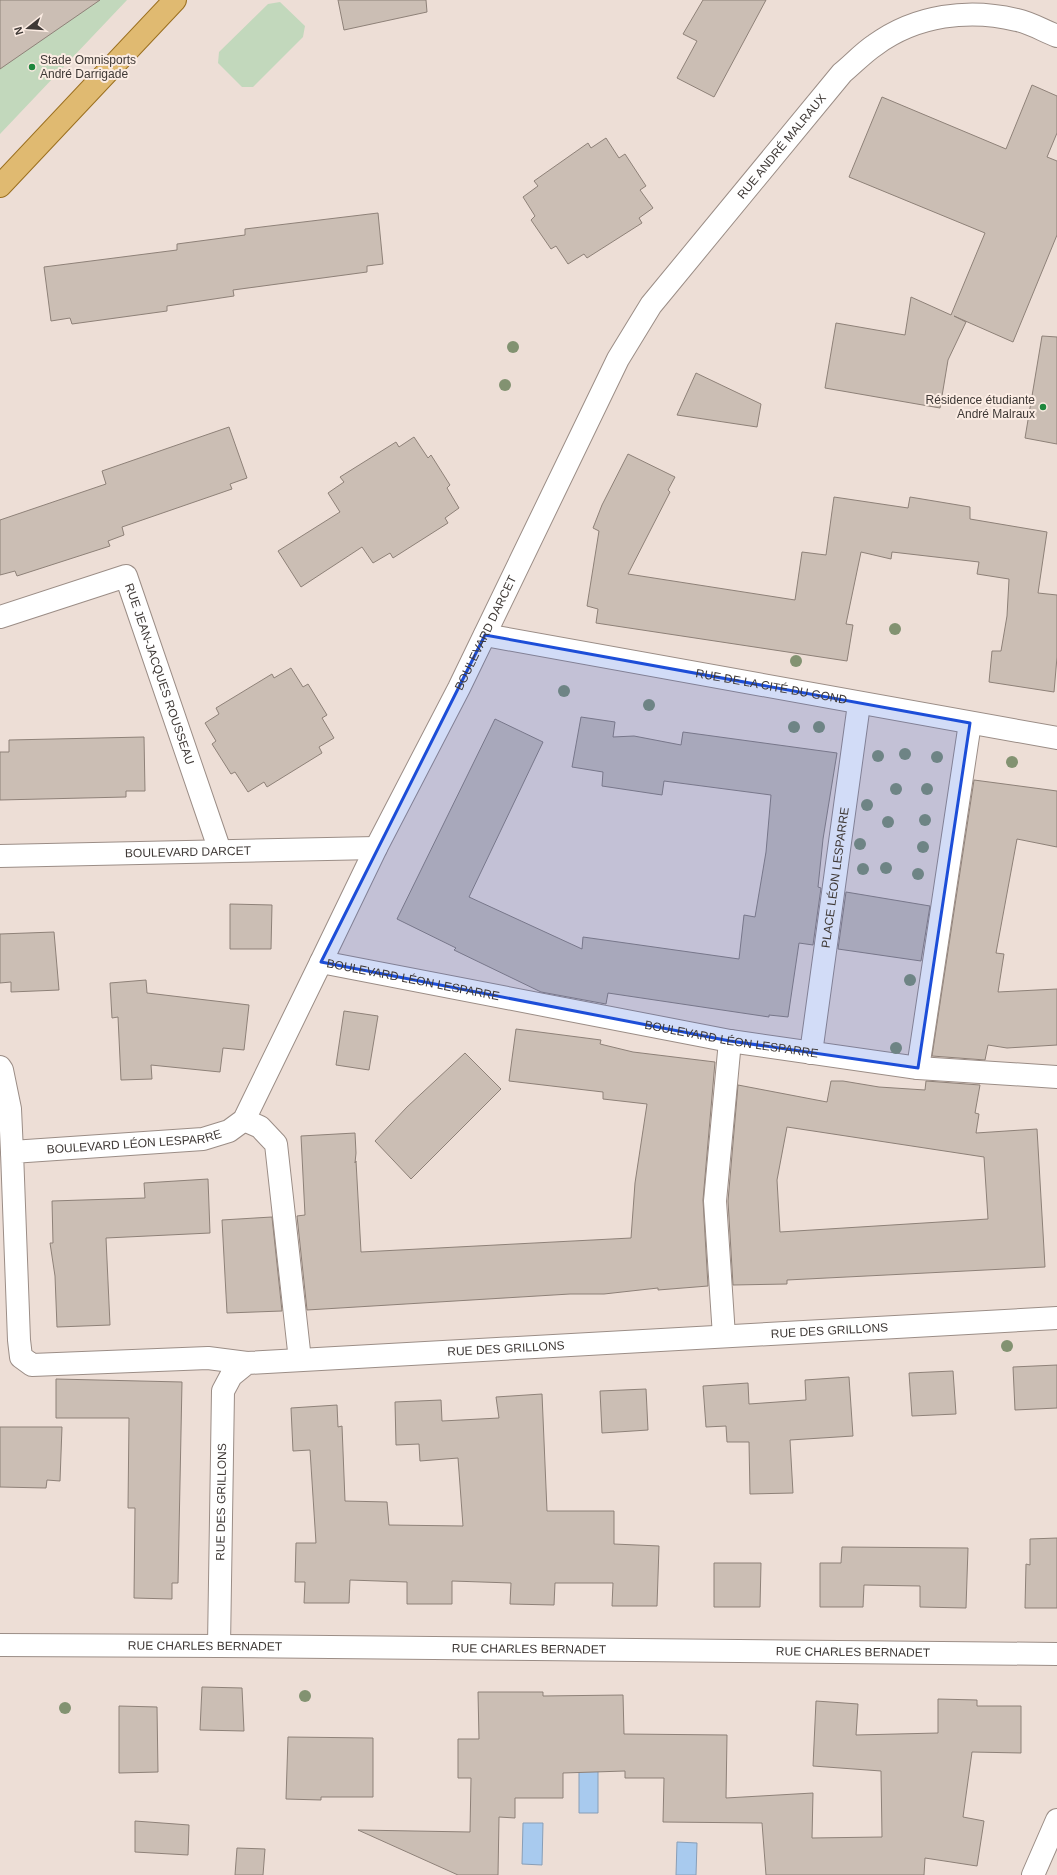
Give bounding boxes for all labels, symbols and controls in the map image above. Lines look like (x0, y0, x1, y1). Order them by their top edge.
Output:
north arrow (8, 8, 48, 48)
text: N (12, 25, 25, 36)
place label: Stade Omnisports André Darrigade (40, 53, 136, 81)
marker: Stade Omnisports André Darrigade (27, 62, 37, 72)
street label: RUE ANDRÉ MALRAUX (734, 91, 829, 202)
place label: Résidence étudiante André Malraux (926, 393, 1035, 421)
marker: Résidence étudiante André Malraux (1038, 402, 1048, 412)
street label: BOULEVARD DARCET (452, 573, 520, 693)
street label: RUE JEAN-JACQUES ROUSSEAU (122, 581, 197, 767)
street label: RUE DE LA CITÉ DU GOND (695, 666, 849, 707)
street label: PLACE LÉON LESPARRE (819, 806, 852, 949)
street label: BOULEVARD DARCET (125, 844, 252, 860)
street label: BOULEVARD LÉON LESPARRE (325, 956, 501, 1003)
street label: BOULEVARD LÉON LESPARRE (643, 1018, 819, 1061)
street label: BOULEVARD LÉON LESPARRE (46, 1127, 223, 1157)
street label: RUE DES GRILLONS (770, 1320, 889, 1341)
street label: RUE DES GRILLONS (447, 1338, 565, 1359)
street label: RUE DES GRILLONS (213, 1443, 229, 1561)
street label: RUE CHARLES BERNADET (128, 1639, 283, 1654)
street label: RUE CHARLES BERNADET (452, 1641, 607, 1657)
street label: RUE CHARLES BERNADET (776, 1644, 931, 1660)

